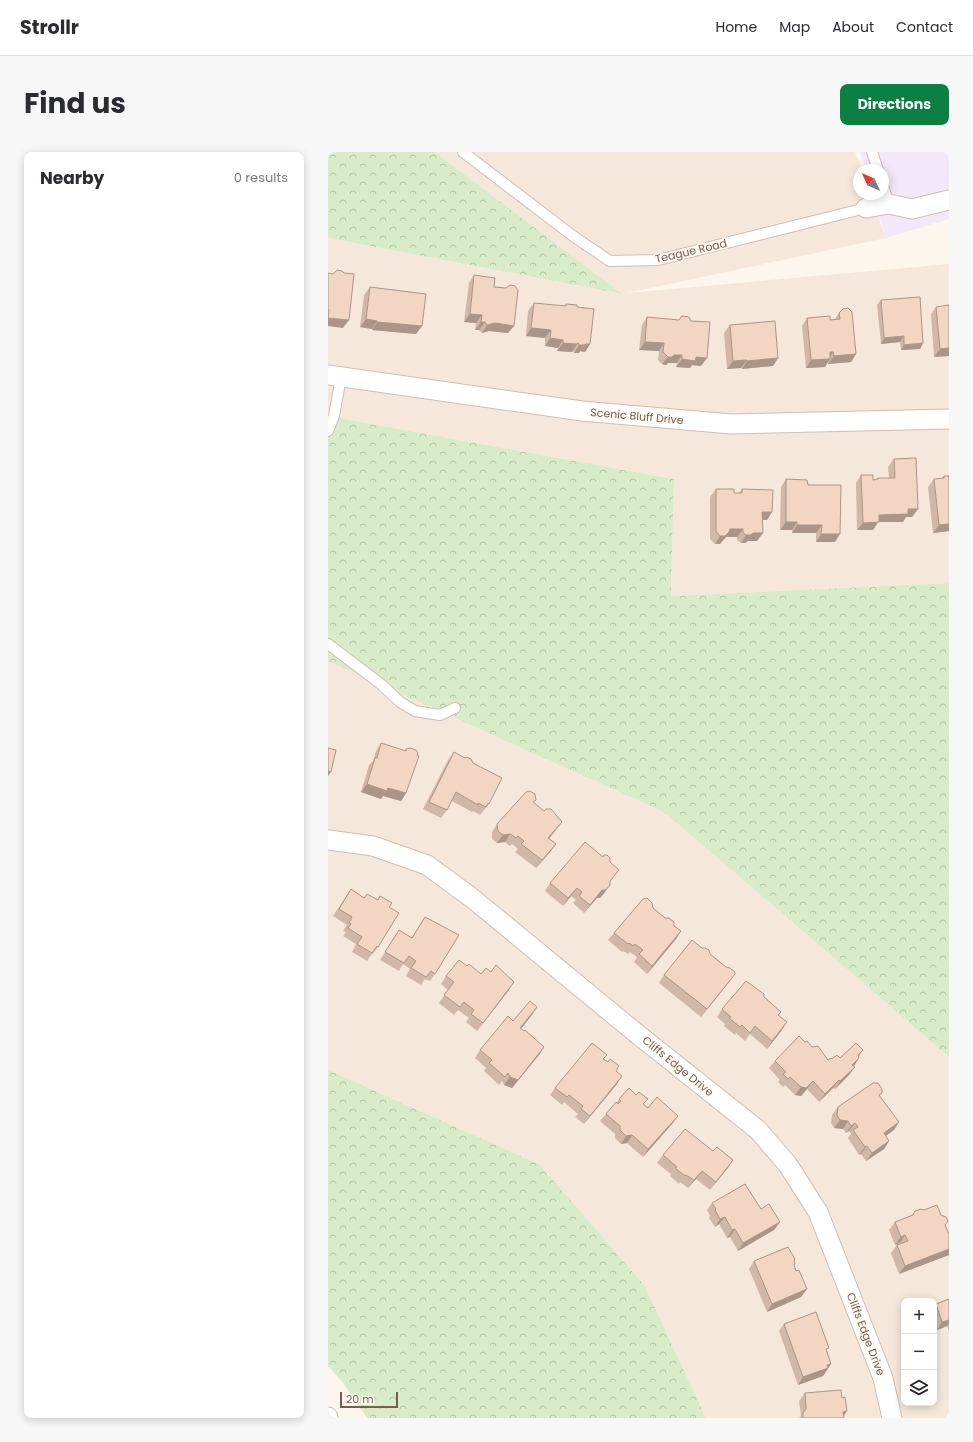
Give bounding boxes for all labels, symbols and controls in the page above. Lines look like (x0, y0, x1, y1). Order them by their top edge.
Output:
text: Strollr (20, 14, 79, 41)
text: Home (715, 17, 757, 37)
text: Map (779, 17, 810, 37)
text: About (832, 17, 874, 37)
text: Contact (896, 17, 953, 37)
text: Find us (24, 84, 126, 123)
button: Directions (840, 84, 949, 125)
north arrow (853, 164, 889, 200)
text: Nearby (40, 166, 104, 190)
text: 0 results (234, 168, 288, 187)
street label: Teague Road (654, 235, 728, 267)
street label: Scenic Bluff Drive (590, 404, 684, 428)
street label: Cliffs Edge Drive (639, 1032, 717, 1100)
street label: Cliffs Edge Drive (843, 1290, 889, 1378)
map controls (901, 1298, 937, 1406)
button: + (901, 1298, 937, 1334)
button: − (901, 1334, 937, 1370)
button: layers (901, 1370, 937, 1406)
scale bar (340, 1390, 398, 1409)
text: 20 m (346, 1391, 374, 1407)

